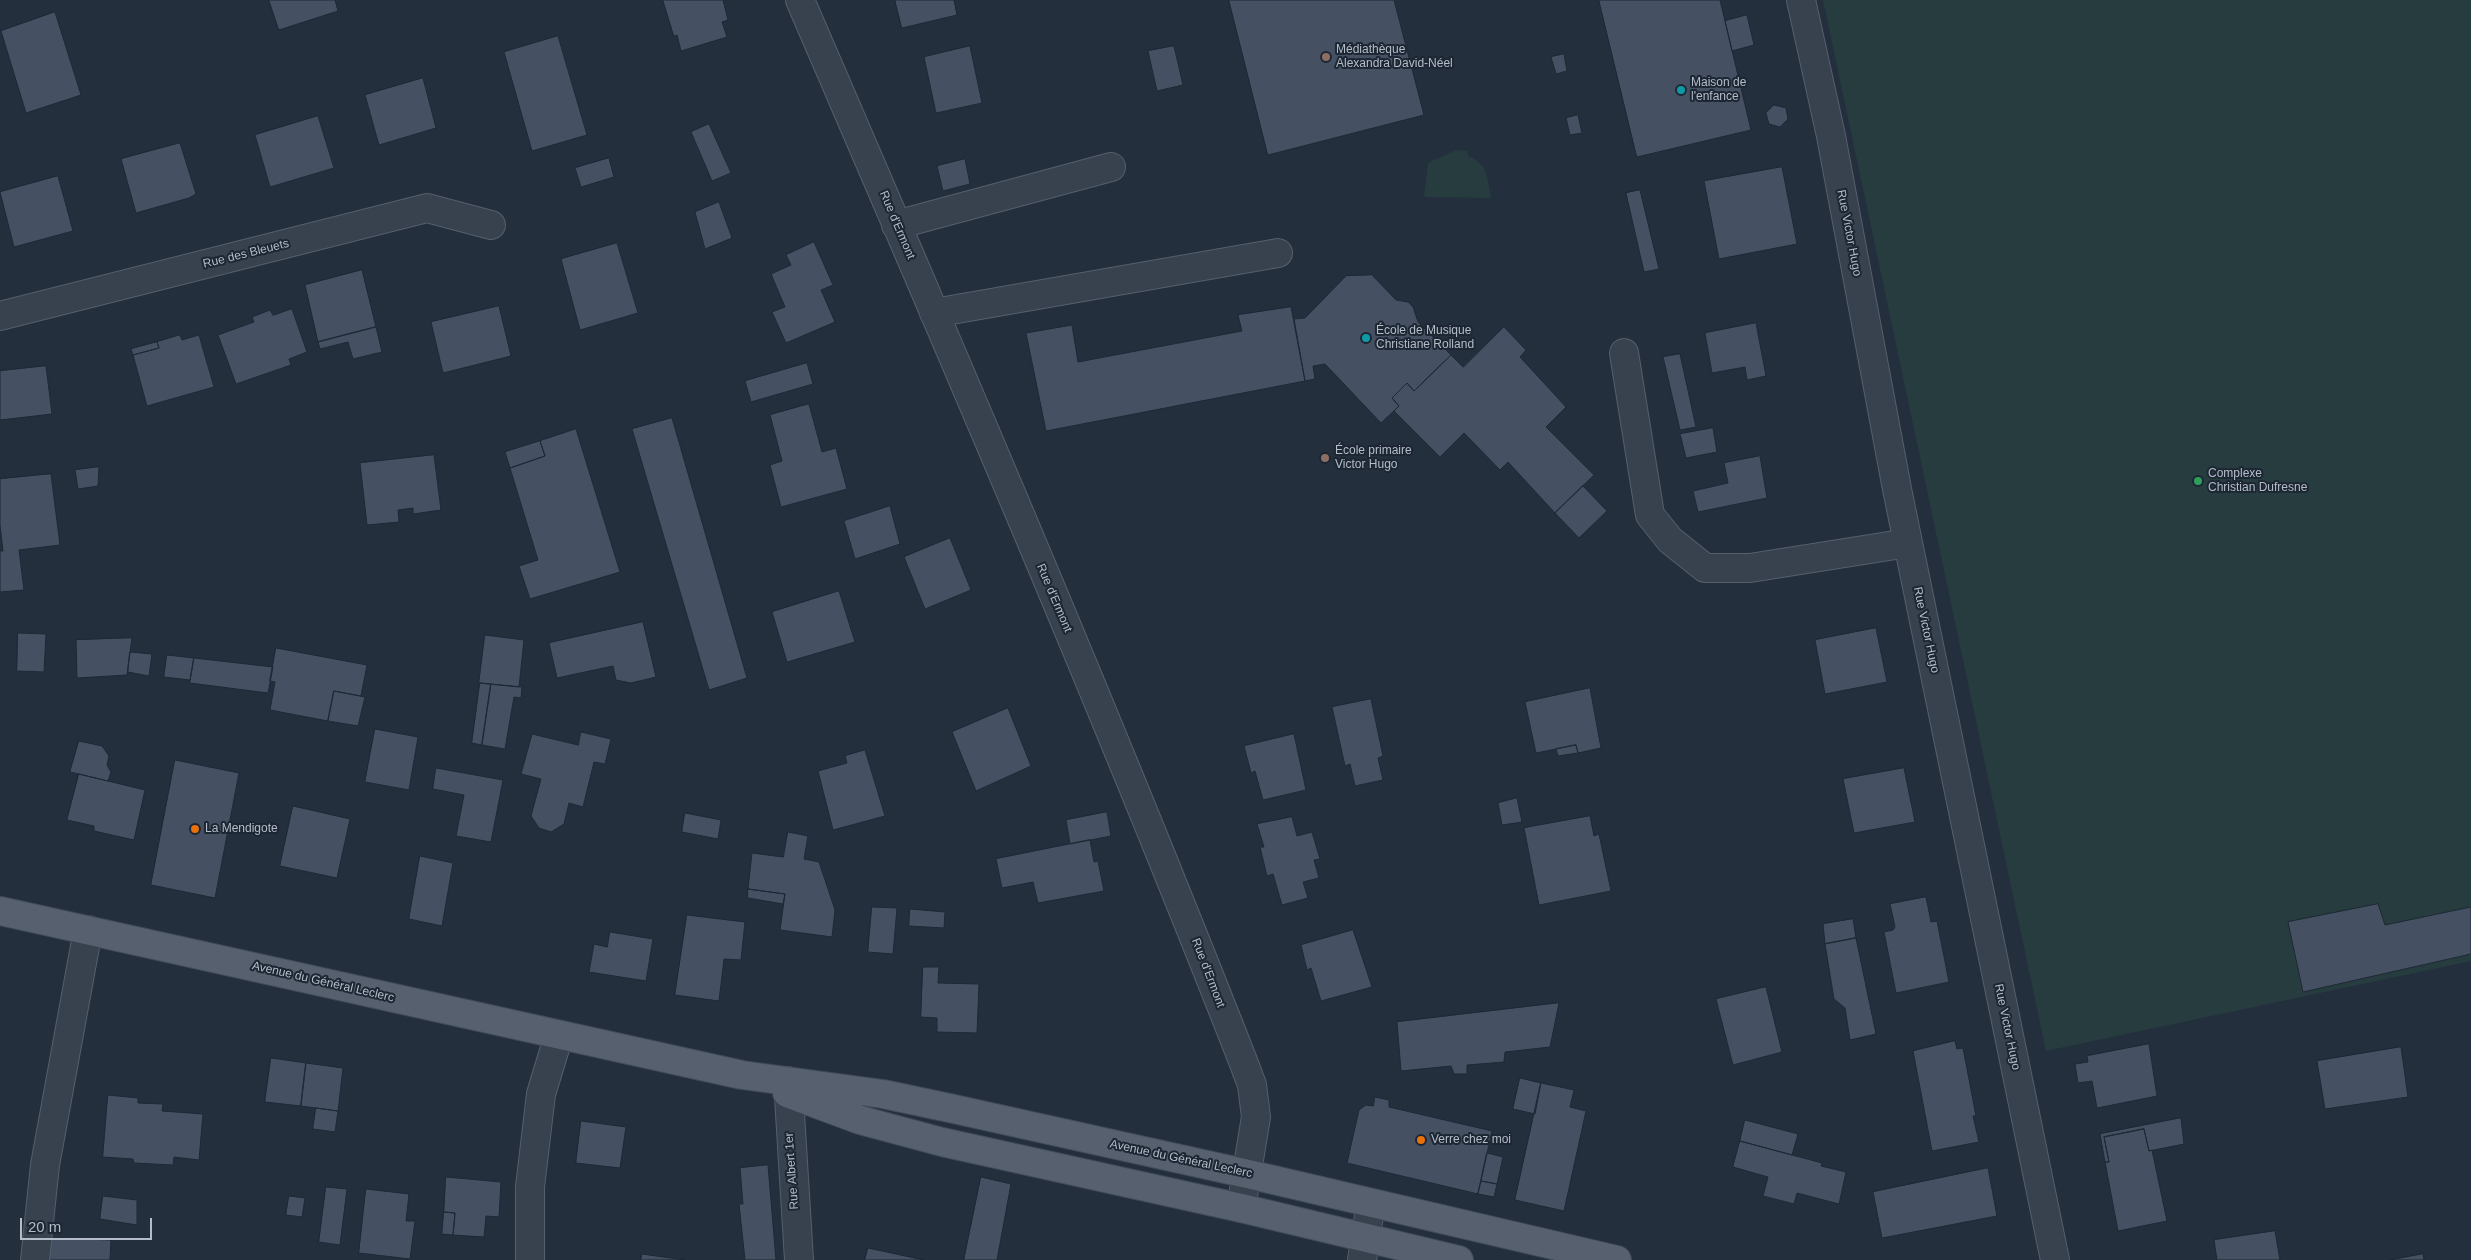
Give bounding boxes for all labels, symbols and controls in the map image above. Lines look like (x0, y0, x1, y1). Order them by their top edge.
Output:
place label: Médiathèque Alexandra David-Néel (1336, 43, 1453, 71)
marker: Médiathèque Alexandra David-Néel (1320, 51, 1332, 63)
place label: Maison de l'enfance (1691, 76, 1746, 104)
marker: Maison de l'enfance (1675, 84, 1687, 96)
street label: Rue d'Ermont (876, 189, 918, 261)
street label: Rue Victor Hugo (1834, 189, 1864, 277)
street label: Rue des Bleuets (202, 236, 290, 272)
place label: École de Musique Christiane Rolland (1376, 324, 1474, 352)
marker: École de Musique Christiane Rolland (1360, 332, 1372, 344)
place label: École primaire Victor Hugo (1335, 444, 1412, 472)
marker: École primaire Victor Hugo (1319, 452, 1331, 464)
place label: Complexe Christian Dufresne (2208, 467, 2307, 495)
marker: Complexe Christian Dufresne (2192, 475, 2204, 487)
street label: Rue d'Ermont (1033, 562, 1075, 634)
street label: Rue Victor Hugo (1910, 586, 1942, 674)
place label: La Mendigote (205, 822, 278, 836)
marker: La Mendigote (189, 823, 201, 835)
street label: Rue d'Ermont (1188, 936, 1228, 1010)
street label: Avenue du Général Leclerc (251, 959, 395, 1005)
street label: Rue Victor Hugo (1991, 983, 2023, 1071)
street label: Rue Albert 1er (782, 1132, 802, 1210)
place label: Verre chez moi (1431, 1133, 1511, 1147)
marker: Verre chez moi (1415, 1134, 1427, 1146)
street label: Avenue du Général Leclerc (1108, 1137, 1254, 1181)
scale bar (22, 1208, 155, 1240)
text: 20 m (28, 1218, 61, 1235)

